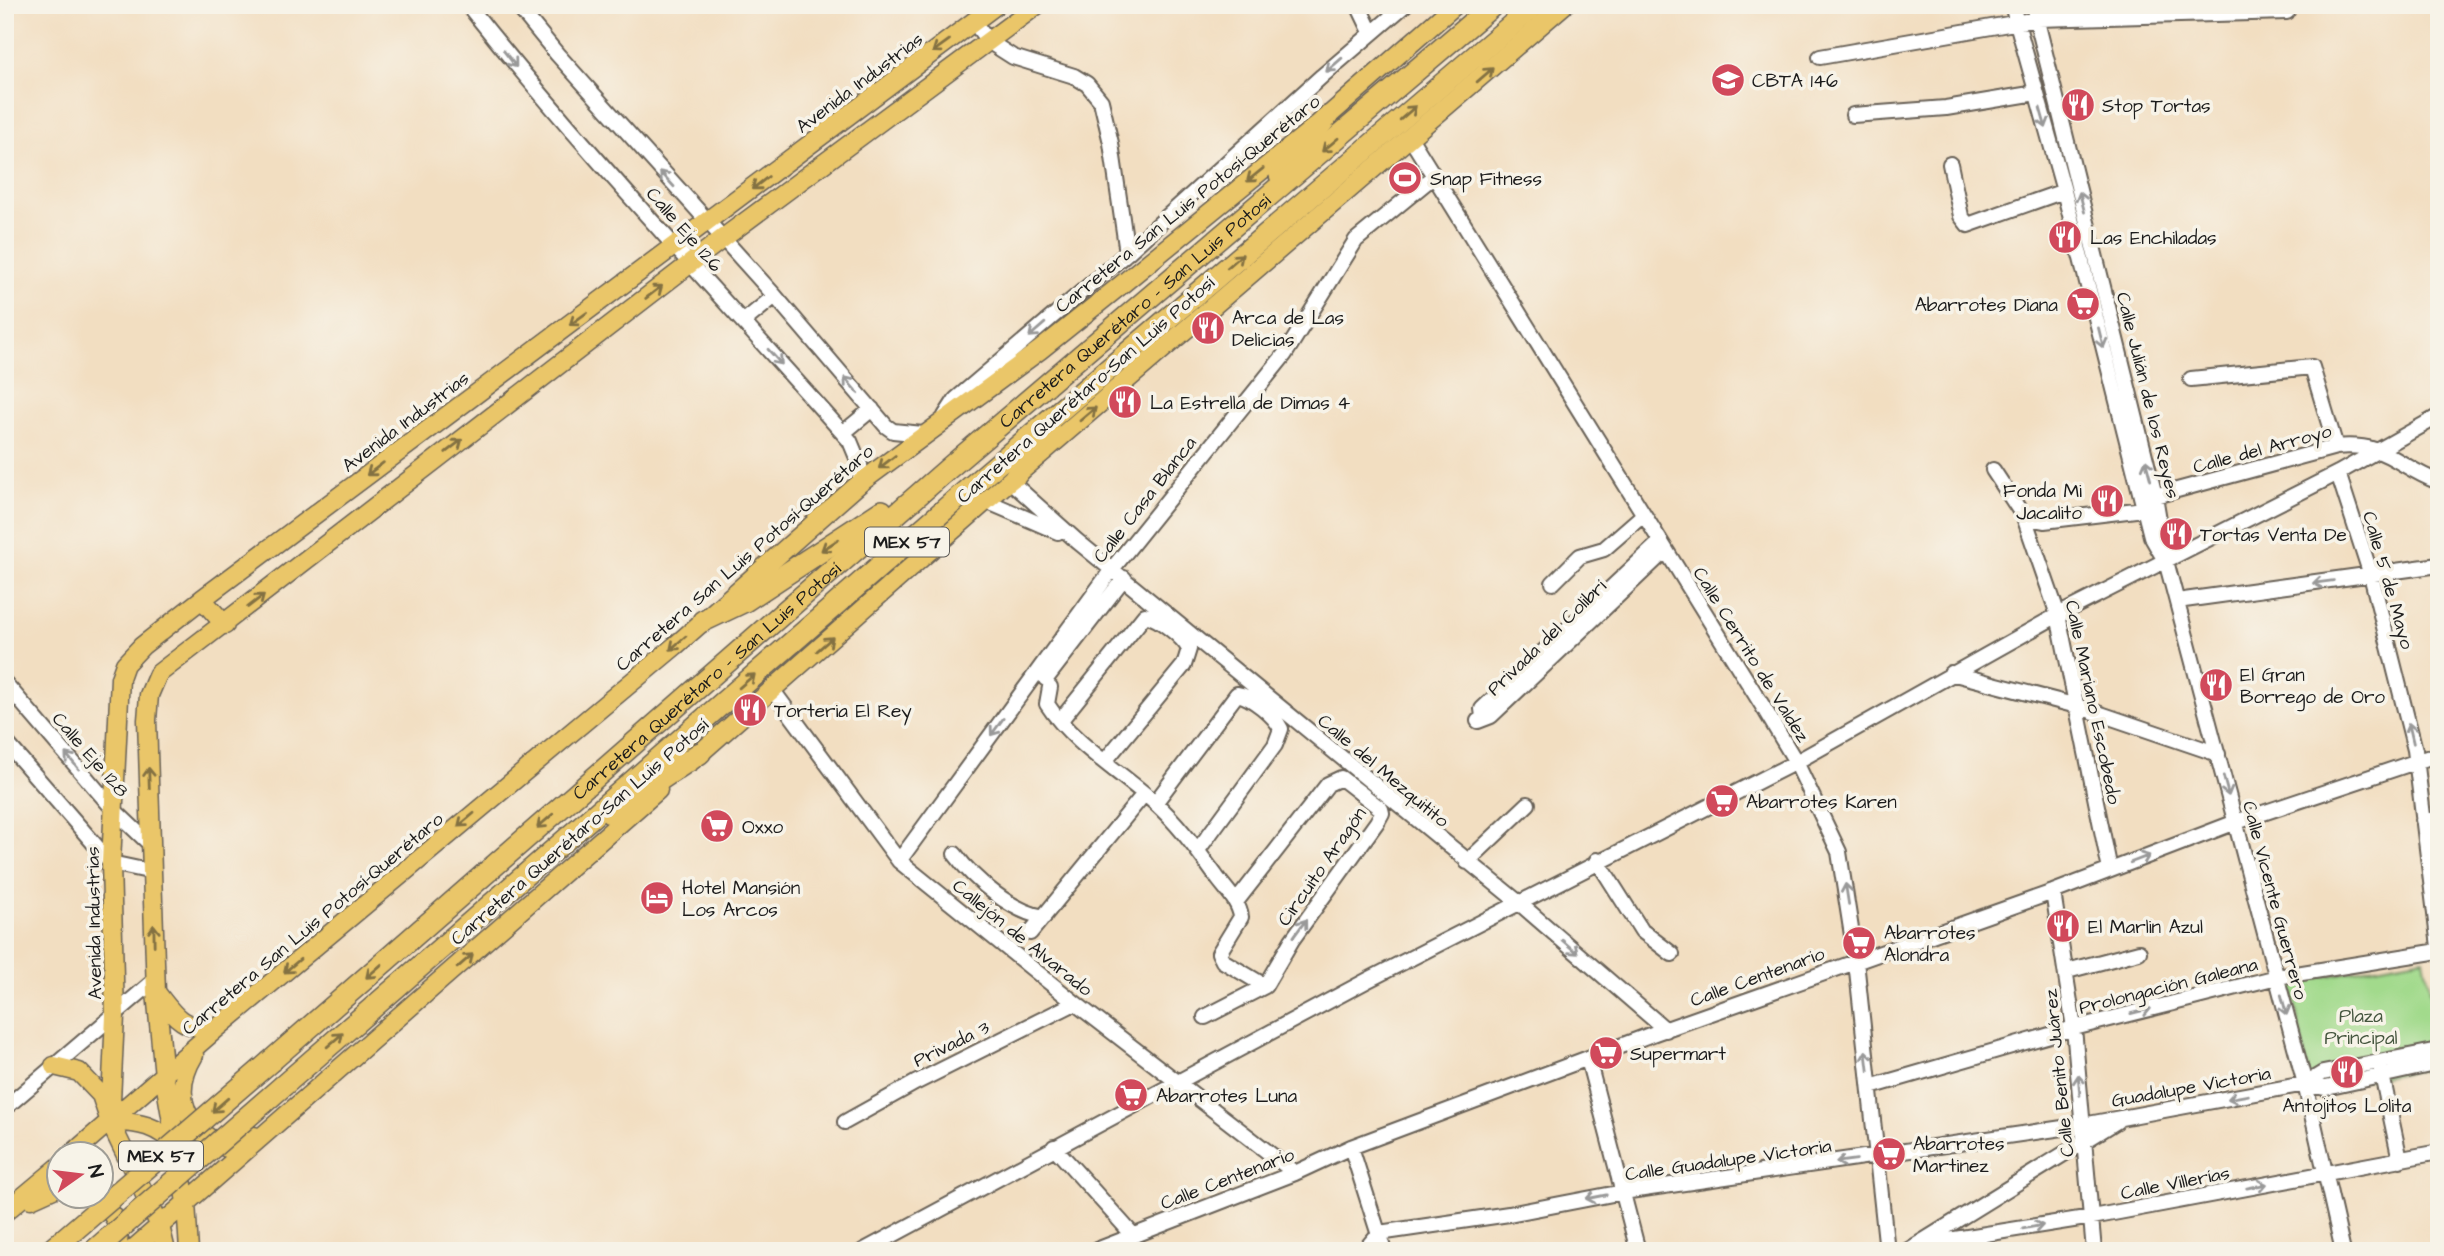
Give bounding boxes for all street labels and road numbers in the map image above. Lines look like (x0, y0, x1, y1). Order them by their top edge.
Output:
street label: Avenida Industrias (791, 26, 929, 140)
street label: Carretera San Luis Potosí-Querétaro (1050, 88, 1327, 320)
street label: Calle Eje 126 (639, 182, 728, 278)
street label: Carretera Querétaro - San Luis Potosí (993, 188, 1277, 435)
street label: Carretera Querétaro-San Luis Potosí (951, 270, 1221, 510)
street label: Calle Julián de los Reyes (2108, 289, 2186, 502)
street label: Avenida Industrias (337, 365, 475, 479)
street label: Calle del Arroyo (2190, 418, 2335, 482)
street label: Calle Casa Blanca (1087, 431, 1204, 569)
street label: Carretera San Luis Potosí-Querétaro (610, 438, 880, 678)
street label: Calle 5 de Mayo (2354, 508, 2420, 653)
road number: MEX 57 (865, 528, 949, 556)
street label: Carretera Querétaro - San Luis Potosí (567, 556, 848, 807)
street label: Calle Cerrito de Valdez (1686, 562, 1816, 748)
street label: Privada del Colibrí (1481, 574, 1613, 702)
street label: Calle Mariano Escobedo (2058, 598, 2127, 807)
street label: Calle Eje 128 (45, 706, 135, 804)
street label: Calle del Mezquitito (1311, 708, 1455, 834)
street label: Carretera Querétaro-San Luis Potosí (445, 712, 715, 952)
street label: Calle Vicente Guerrero (2235, 798, 2314, 1003)
street label: Circuito Aragón (1271, 802, 1374, 932)
street label: Carretera San Luis Potosí-Querétaro (176, 806, 450, 1042)
street label: Avenida Industrias (80, 846, 109, 1000)
street label: Callejón de Alvarado (946, 873, 1098, 1003)
street label: Calle Centenario (1686, 940, 1829, 1014)
street label: Prolongación Galeana (2076, 951, 2261, 1023)
street label: Calle Benito Juárez (2037, 987, 2082, 1158)
street label: Privada 3 (909, 1014, 995, 1074)
street label: Guadalupe Victoria (2110, 1060, 2273, 1115)
street label: Calle Guadalupe Victoria (1623, 1133, 1833, 1188)
street label: Calle Centenario (1157, 1141, 1299, 1217)
road number: MEX 57 (119, 1142, 203, 1170)
street label: Calle Villerías (2118, 1160, 2232, 1207)

